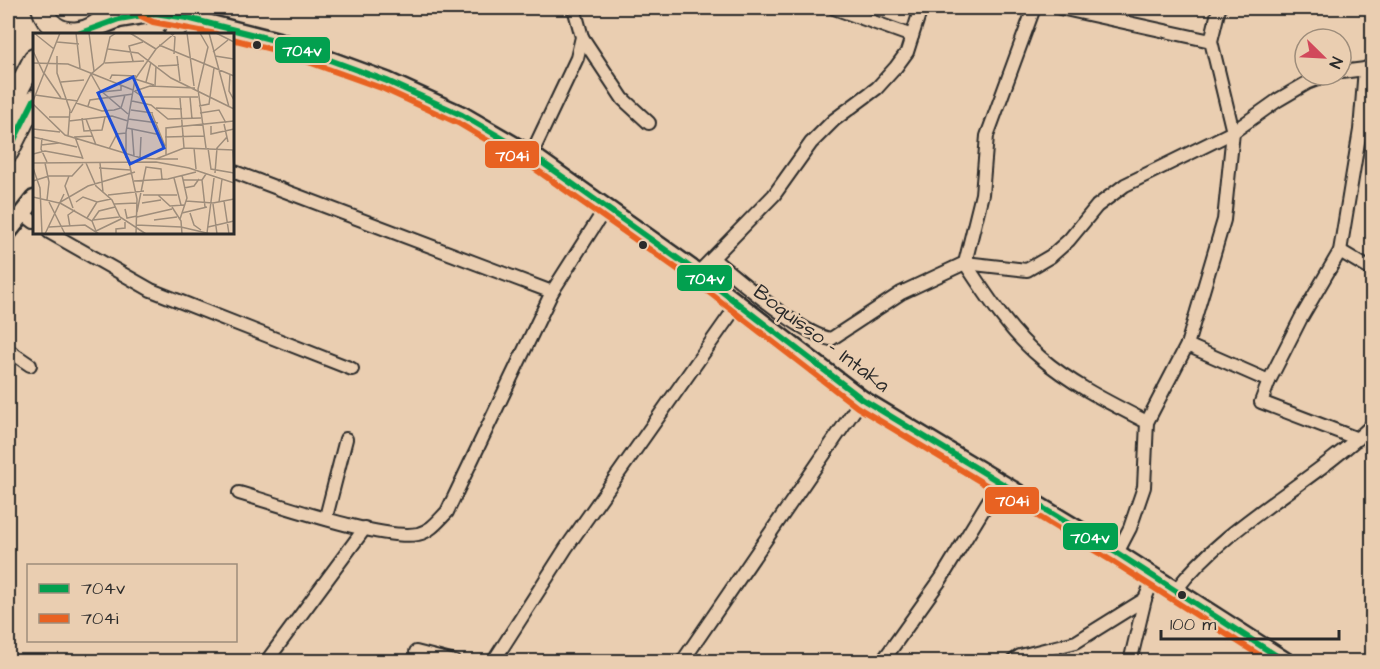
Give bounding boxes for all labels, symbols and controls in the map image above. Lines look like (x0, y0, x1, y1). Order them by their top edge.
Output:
north arrow (1293, 27, 1353, 87)
inset map (33, 33, 234, 234)
line badge: 704v (274, 36, 331, 64)
unlabelled marker (251, 39, 263, 51)
text: 704v (281, 40, 322, 62)
text: N (1324, 54, 1348, 72)
line badge: 704i (484, 140, 540, 169)
text: 704i (494, 145, 529, 167)
unlabelled marker (637, 239, 649, 251)
line badge: 704v (676, 264, 733, 292)
text: 704v (684, 268, 725, 290)
street label: Boquisso - Intaka (747, 277, 896, 400)
line badge: 704i (984, 486, 1040, 515)
text: 704i (994, 490, 1029, 512)
line badge: 704v (1062, 522, 1119, 551)
text: 704v (1069, 527, 1110, 549)
legend (27, 564, 237, 642)
text: 704v (81, 576, 126, 601)
unlabelled marker (1176, 589, 1188, 601)
scale bar (1161, 603, 1340, 641)
text: 704i (81, 606, 119, 631)
text: 100 m (1170, 612, 1216, 637)

